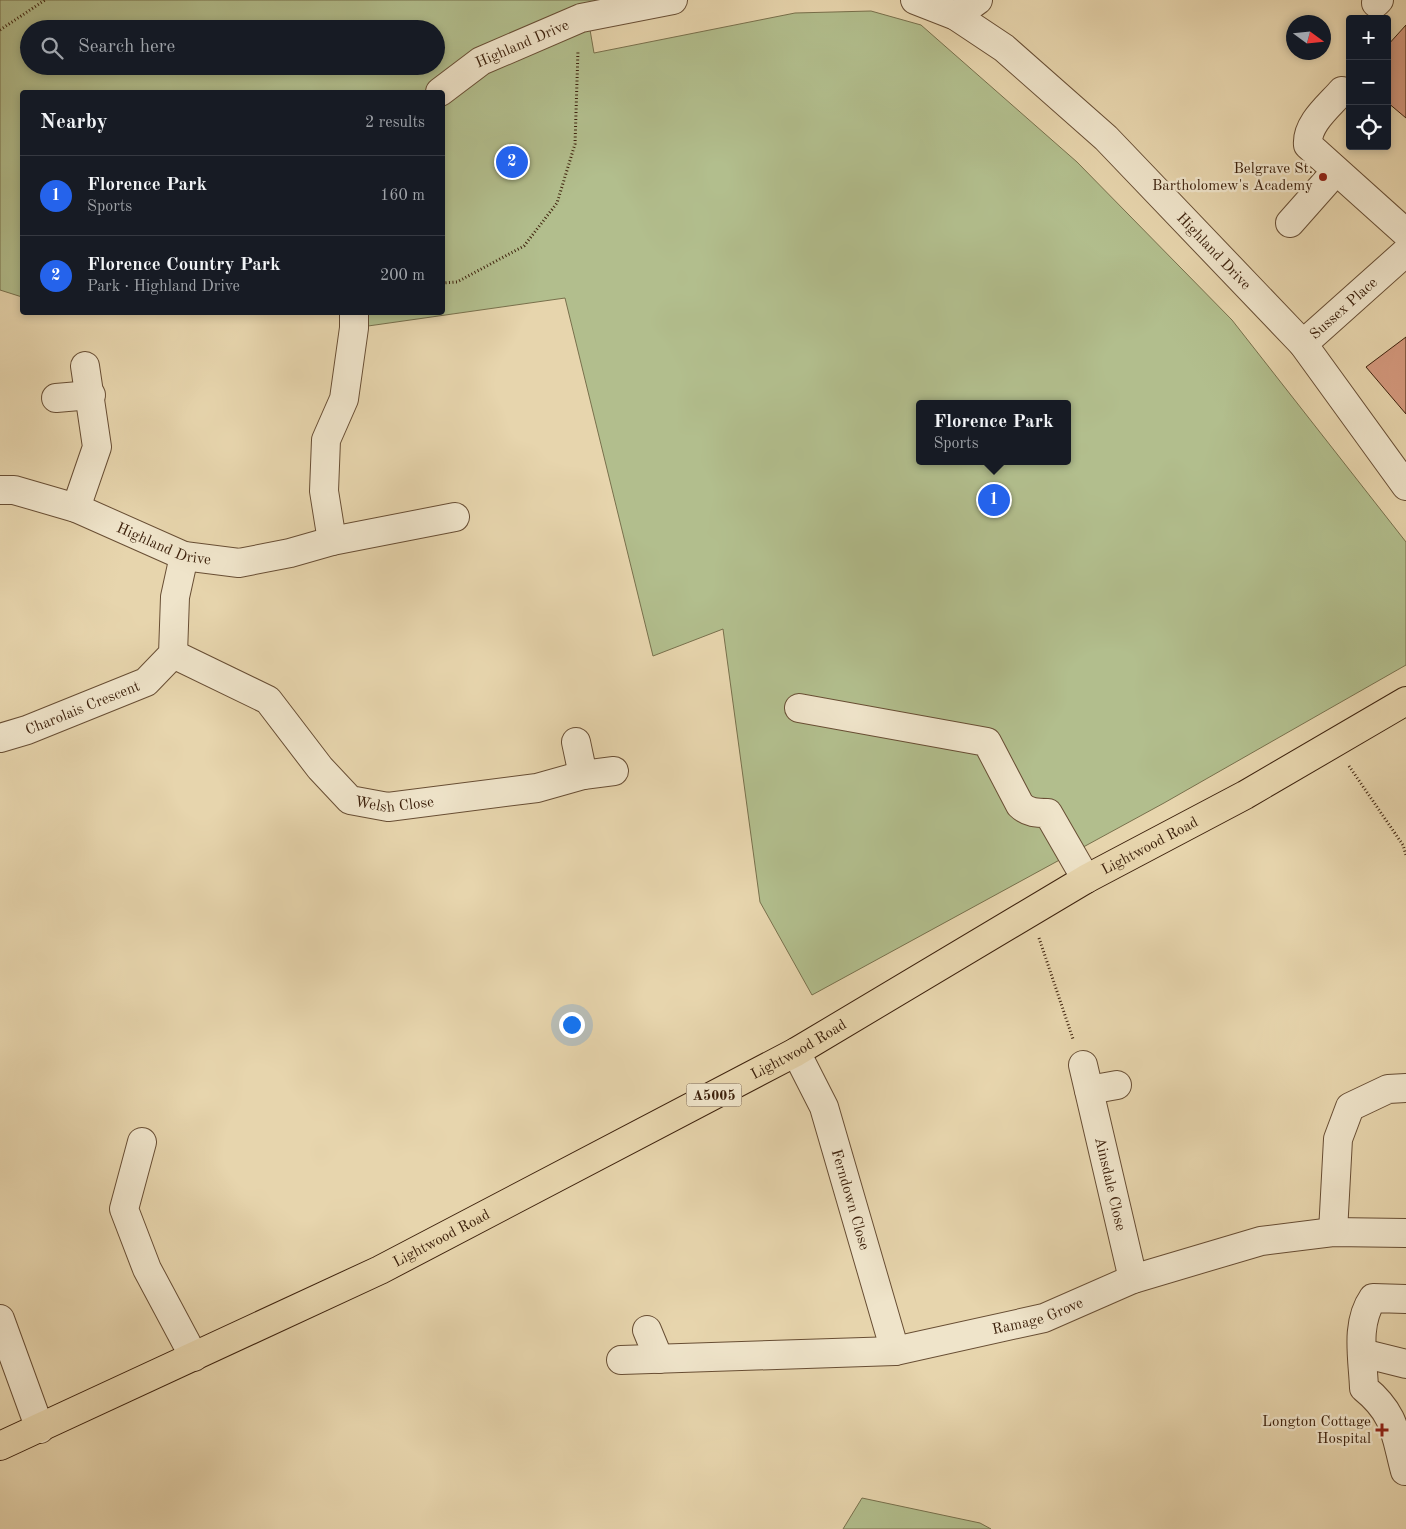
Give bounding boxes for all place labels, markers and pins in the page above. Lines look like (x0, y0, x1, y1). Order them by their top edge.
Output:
pin: 2 (496, 143, 528, 181)
place label: Belgrave St. Bartholomew's Academy (1152, 162, 1313, 194)
marker: Belgrave St. Bartholomew's Academy (1317, 171, 1329, 183)
pin: 1 (978, 481, 1010, 519)
place label: Longton Cottage Hospital (1262, 1415, 1371, 1447)
marker: Longton Cottage Hospital (1375, 1423, 1389, 1437)

